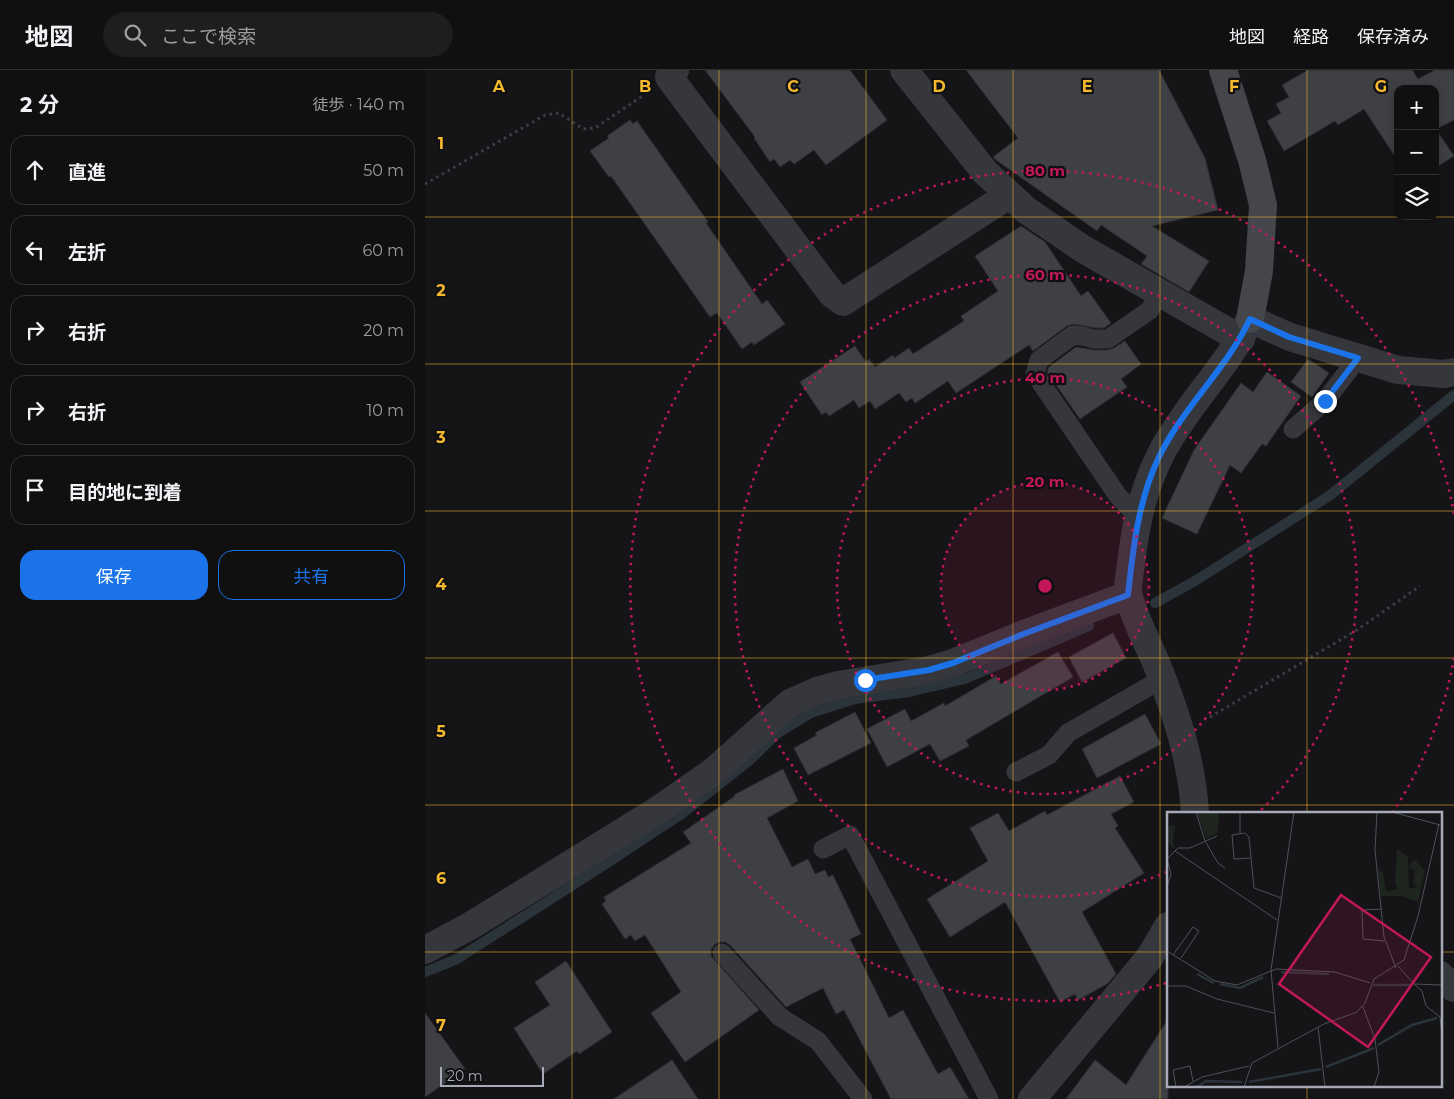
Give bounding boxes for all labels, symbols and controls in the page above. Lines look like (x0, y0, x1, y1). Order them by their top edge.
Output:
search box (103, 12, 453, 57)
icon: search (121, 21, 149, 49)
text: 地図 (25, 22, 73, 51)
text: ここで検索 (161, 25, 256, 48)
text: 地図 (1229, 26, 1265, 48)
text: 経路 (1293, 26, 1329, 48)
text: 保存済み (1357, 26, 1429, 48)
text: A (492, 77, 506, 96)
text: B (639, 77, 651, 96)
text: C (787, 77, 799, 96)
text: D (932, 77, 946, 96)
text: E (1082, 77, 1092, 96)
text: F (1229, 77, 1239, 96)
text: G (1375, 77, 1387, 96)
map controls (1394, 85, 1439, 220)
button: + (1394, 85, 1439, 130)
text: 2 分 (20, 92, 59, 117)
text: 徒歩 · 140 m (312, 95, 405, 114)
button: − (1394, 130, 1439, 175)
text: 1 (438, 134, 444, 153)
icon: ahead (21, 156, 49, 184)
text: 直進 (68, 161, 106, 184)
text: 50 m (363, 161, 404, 180)
text: 80 m (1025, 161, 1065, 180)
button: layers (1394, 175, 1439, 220)
icon: left (21, 236, 49, 264)
text: 左折 (68, 241, 106, 264)
text: 60 m (362, 241, 404, 260)
text: 60 m (1025, 265, 1065, 284)
text: 2 (436, 281, 446, 300)
icon: right (21, 316, 49, 344)
text: 右折 (68, 321, 106, 344)
text: 20 m (363, 321, 404, 340)
text: 40 m (1025, 368, 1065, 387)
route end (1314, 390, 1337, 413)
icon: right (21, 396, 49, 424)
text: 右折 (68, 401, 106, 424)
text: 10 m (366, 401, 404, 420)
text: 3 (435, 428, 446, 447)
text: 20 m (1025, 472, 1065, 491)
icon: arrive (21, 476, 49, 504)
text: 目的地に到着 (68, 481, 182, 504)
button: 保存 (20, 550, 208, 600)
button: 共有 (218, 550, 405, 600)
text: 4 (435, 575, 447, 594)
centre of rings (1036, 577, 1054, 595)
route start (854, 669, 877, 692)
text: 5 (436, 722, 446, 741)
inset map (1167, 812, 1441, 1086)
text: 6 (436, 869, 446, 888)
text: 7 (436, 1016, 446, 1035)
scale bar (440, 1064, 544, 1087)
text: 20 m (447, 1067, 483, 1085)

